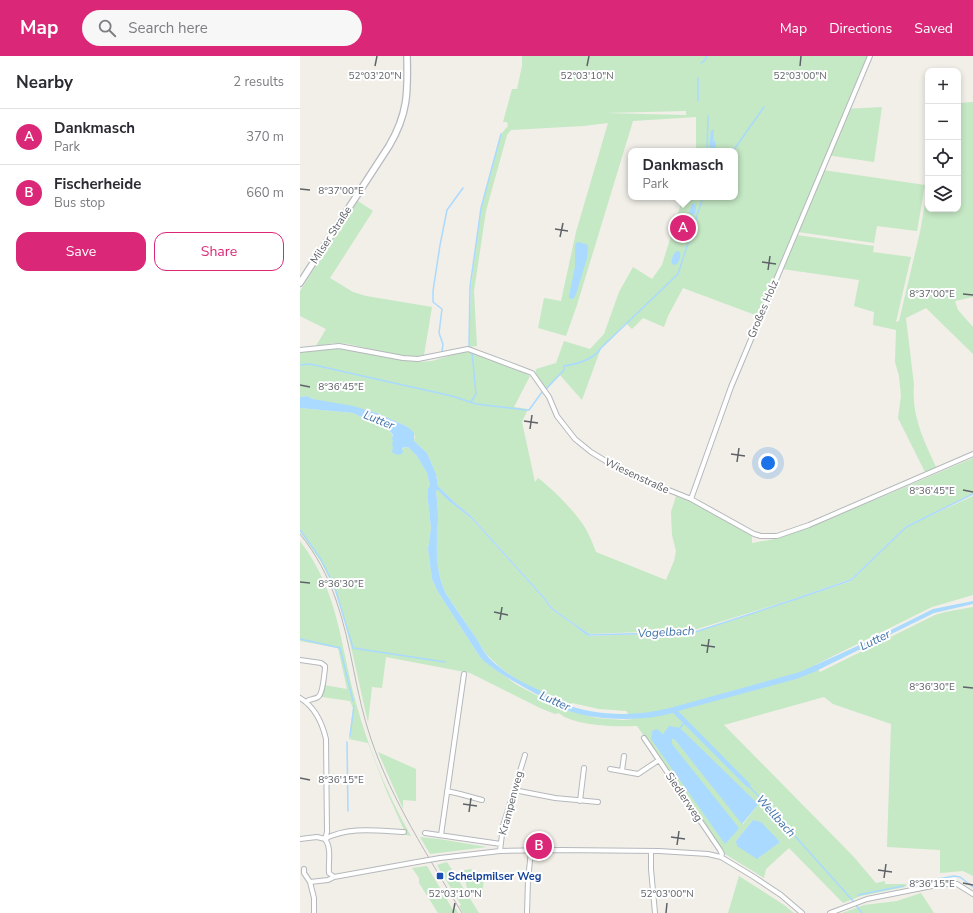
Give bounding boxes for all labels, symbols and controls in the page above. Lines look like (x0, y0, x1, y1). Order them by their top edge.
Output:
search box (82, 10, 362, 46)
text: Map (20, 15, 58, 41)
icon: search (96, 17, 118, 39)
text: Search here (128, 18, 208, 38)
text: Map (780, 19, 807, 38)
text: Directions (829, 19, 892, 38)
text: Saved (914, 19, 953, 38)
map controls (925, 68, 961, 212)
button: + (925, 68, 961, 104)
text: 52°03'20"N (348, 69, 402, 83)
text: 52°03'10"N (560, 69, 614, 83)
text: 52°03'00"N (773, 69, 827, 83)
text: Nearby (16, 71, 73, 94)
text: 2 results (233, 73, 284, 91)
button: − (925, 104, 961, 140)
text: Dankmasch (54, 118, 135, 138)
text: A (24, 128, 34, 146)
text: 370 m (246, 128, 284, 146)
text: Park (54, 138, 80, 156)
button: locate (925, 140, 961, 176)
popup (628, 148, 738, 200)
text: Dankmasch (643, 155, 724, 175)
text: Fischerheide (54, 174, 141, 194)
text: Park (643, 175, 668, 193)
button: layers (925, 176, 961, 212)
text: B (25, 184, 33, 202)
text: 660 m (246, 184, 284, 202)
text: 8°37'00"E (318, 184, 364, 198)
text: Bus stop (54, 194, 105, 212)
street label: Milser Straße (307, 203, 355, 267)
pin: A (670, 213, 696, 243)
button: Save (16, 232, 146, 271)
button: Share (154, 232, 284, 271)
street label: Großes Holz (744, 278, 782, 340)
text: 8°37'00"E (909, 287, 955, 301)
text: 8°36'45"E (318, 380, 364, 394)
water label: Lutter (361, 407, 397, 434)
your location (758, 453, 778, 473)
street label: Wiesenstraße (602, 455, 672, 498)
text: 8°36'45"E (909, 484, 955, 498)
text: 8°36'30"E (318, 577, 364, 591)
water label: Vogelbach (637, 623, 695, 641)
water label: Lutter (857, 625, 894, 654)
text: 8°36'30"E (909, 680, 955, 694)
water label: Lutter (537, 687, 574, 715)
street label: Krampenweg (495, 769, 527, 837)
street label: Siedlerweg (662, 769, 706, 825)
text: 8°36'15"E (318, 773, 364, 787)
water label: Wellbach (753, 791, 799, 841)
pin: B (526, 831, 552, 861)
place label: Schelpmilser Weg (448, 869, 541, 884)
marker: Schelpmilser Weg (435, 871, 445, 881)
text: 8°36'15"E (909, 877, 955, 891)
text: 52°03'10"N (428, 887, 482, 901)
text: 52°03'00"N (640, 887, 694, 901)

